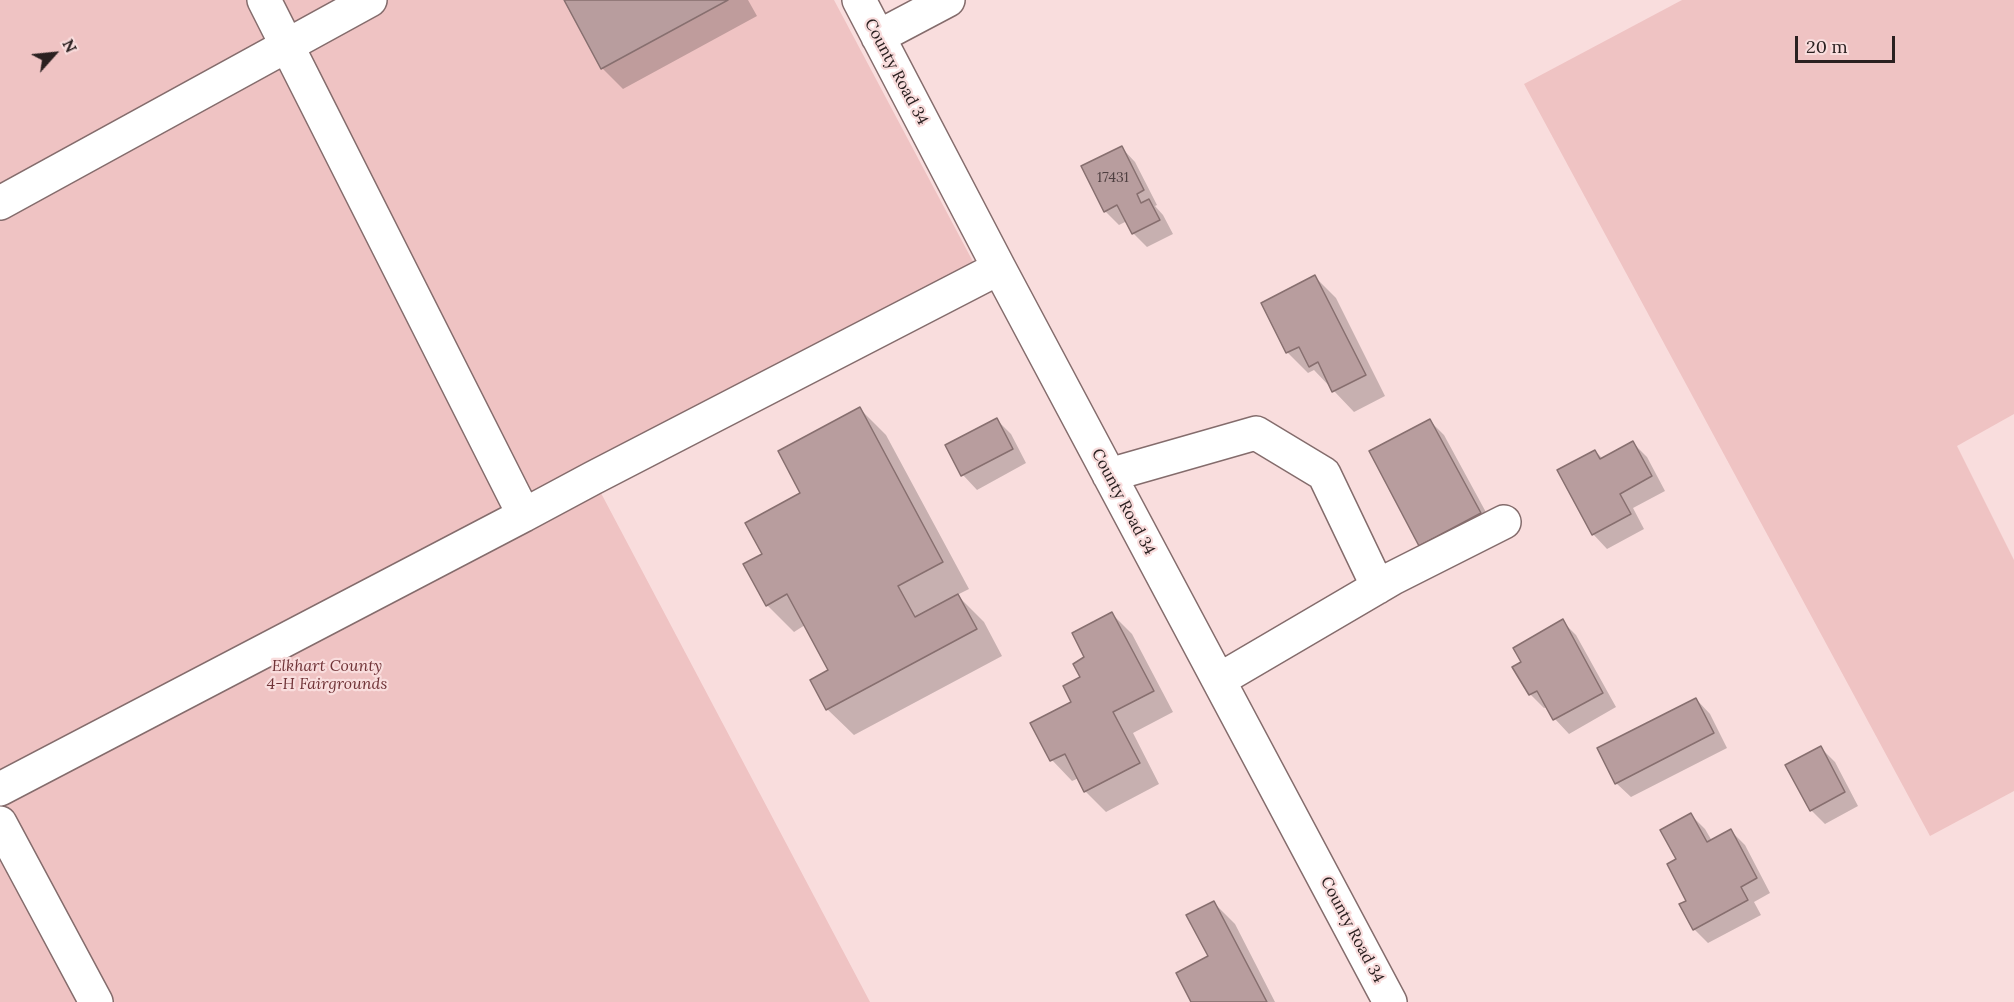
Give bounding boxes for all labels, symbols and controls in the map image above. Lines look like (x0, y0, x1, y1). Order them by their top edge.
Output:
street label: County Road 34 (860, 16, 932, 128)
north arrow (24, 24, 84, 84)
scale bar (1798, 24, 1898, 62)
text: 20 m (1806, 35, 1848, 58)
text: N (58, 36, 82, 56)
house number: 17431 (1097, 170, 1129, 186)
street label: County Road 34 (1087, 446, 1159, 558)
park label: Elkhart County 4-H Fairgrounds (267, 656, 387, 694)
street label: County Road 34 (1316, 874, 1388, 986)

